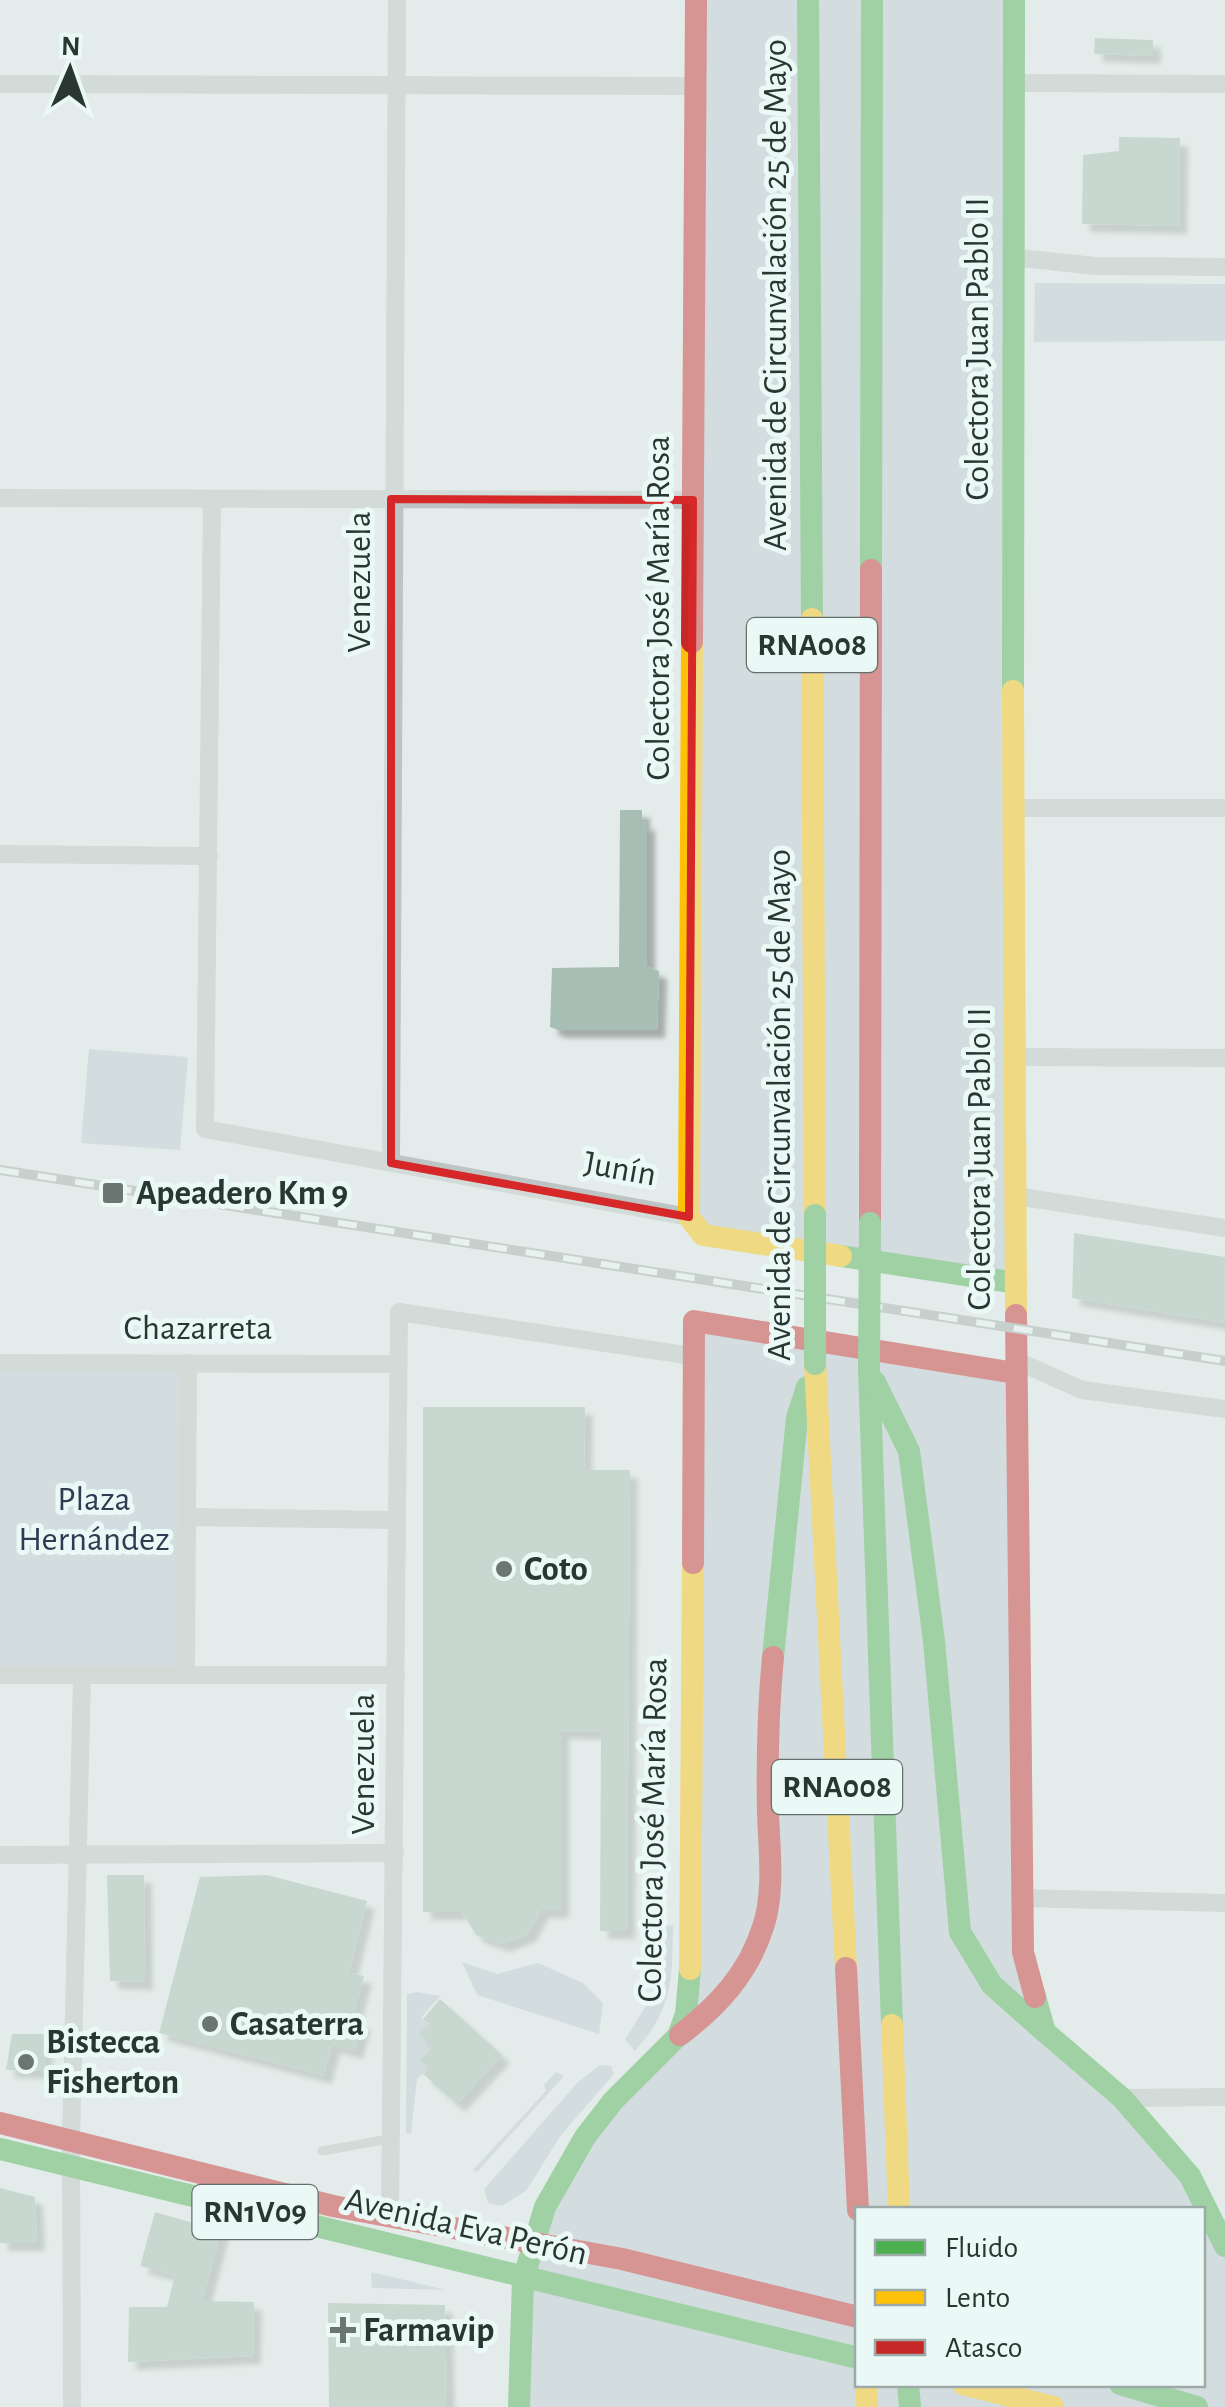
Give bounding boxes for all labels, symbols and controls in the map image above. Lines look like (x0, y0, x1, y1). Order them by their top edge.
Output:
north arrow (20, 20, 120, 120)
text: N (61, 33, 81, 61)
street label: Avenida de Circunvalación 25 de Mayo (758, 39, 793, 551)
street label: Colectora Juan Pablo II (960, 197, 995, 501)
street label: Colectora José María Rosa (641, 436, 676, 780)
street label: Venezuela (342, 511, 377, 653)
road number: RNA008 (747, 618, 877, 672)
street label: Avenida de Circunvalación 25 de Mayo (762, 849, 797, 1361)
street label: Colectora Juan Pablo II (962, 1007, 997, 1311)
street label: Junín (581, 1145, 659, 1193)
place label: Apeadero Km 9 (136, 1176, 348, 1211)
marker: Apeadero Km 9 (100, 1180, 126, 1206)
street label: Chazarreta (124, 1311, 272, 1346)
park label: Plaza Hernández (18, 1482, 170, 1557)
place label: Coto (524, 1552, 588, 1587)
marker: Coto (493, 1558, 515, 1580)
street label: Colectora José María Rosa (632, 1657, 674, 2003)
street label: Venezuela (346, 1693, 381, 1835)
road number: RNA008 (772, 1760, 902, 1814)
place label: Casaterra (230, 2007, 364, 2042)
marker: Casaterra (199, 2013, 221, 2035)
place label: Bistecca Fisherton (46, 2025, 179, 2100)
marker: Bistecca Fisherton (15, 2051, 37, 2073)
street label: Avenida Eva Perón (341, 2182, 591, 2272)
road number: RN1V09 (192, 2185, 318, 2239)
legend (855, 2207, 1205, 2387)
text: Fluido (945, 2233, 1018, 2263)
text: Lento (945, 2283, 1010, 2313)
place label: Farmavip (363, 2313, 494, 2348)
marker: Farmavip (332, 2319, 354, 2341)
text: Atasco (945, 2333, 1023, 2363)

